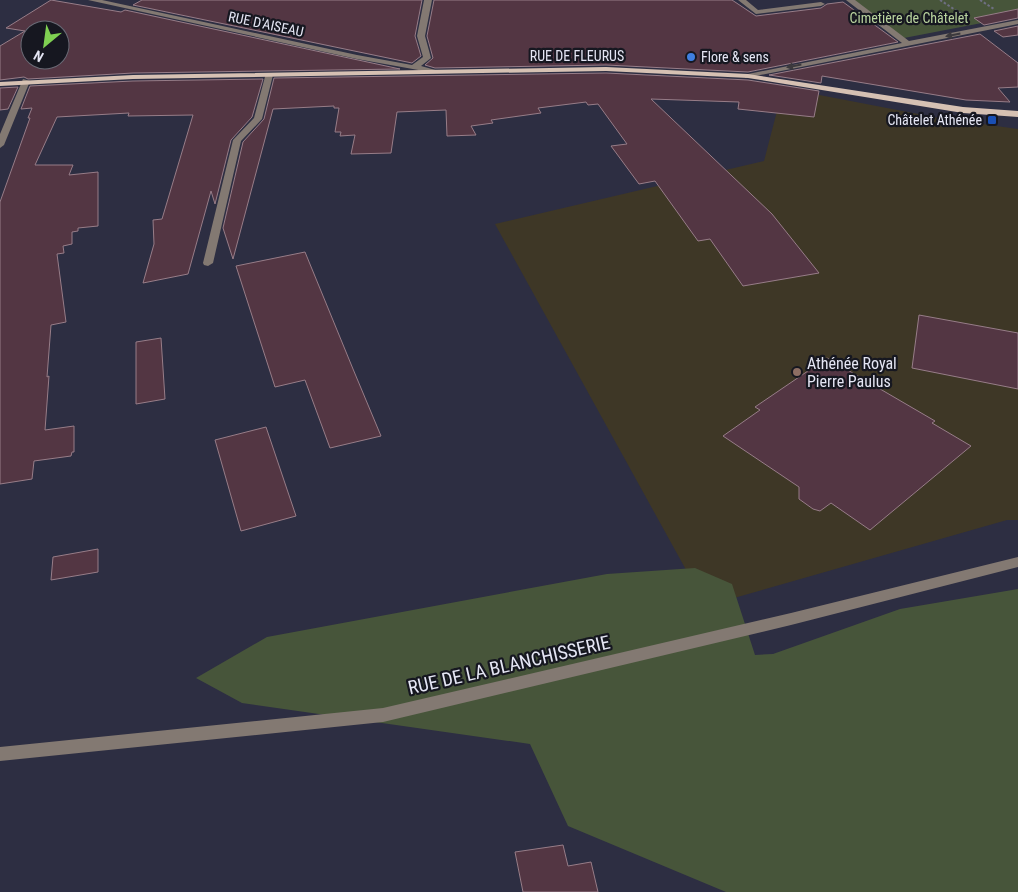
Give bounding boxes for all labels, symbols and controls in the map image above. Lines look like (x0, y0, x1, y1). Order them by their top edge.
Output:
street label: RUE D'AISEAU (227, 8, 305, 40)
park label: Cimetière de Châtelet (850, 10, 968, 26)
north arrow (20, 20, 70, 70)
one-way arrow (945, 31, 961, 39)
text: N (31, 47, 46, 65)
street label: RUE DE FLEURUS (530, 48, 624, 64)
place label: Flore & sens (701, 49, 769, 65)
marker: Flore & sens (685, 51, 697, 63)
one-way arrow (785, 63, 801, 71)
place label: Châtelet Athénée (887, 112, 982, 128)
marker: Châtelet Athénée (986, 114, 998, 126)
place label: Athénée Royal Pierre Paulus (807, 354, 897, 391)
marker: Athénée Royal Pierre Paulus (791, 366, 803, 378)
street label: RUE DE LA BLANCHISSERIE (406, 631, 612, 699)

